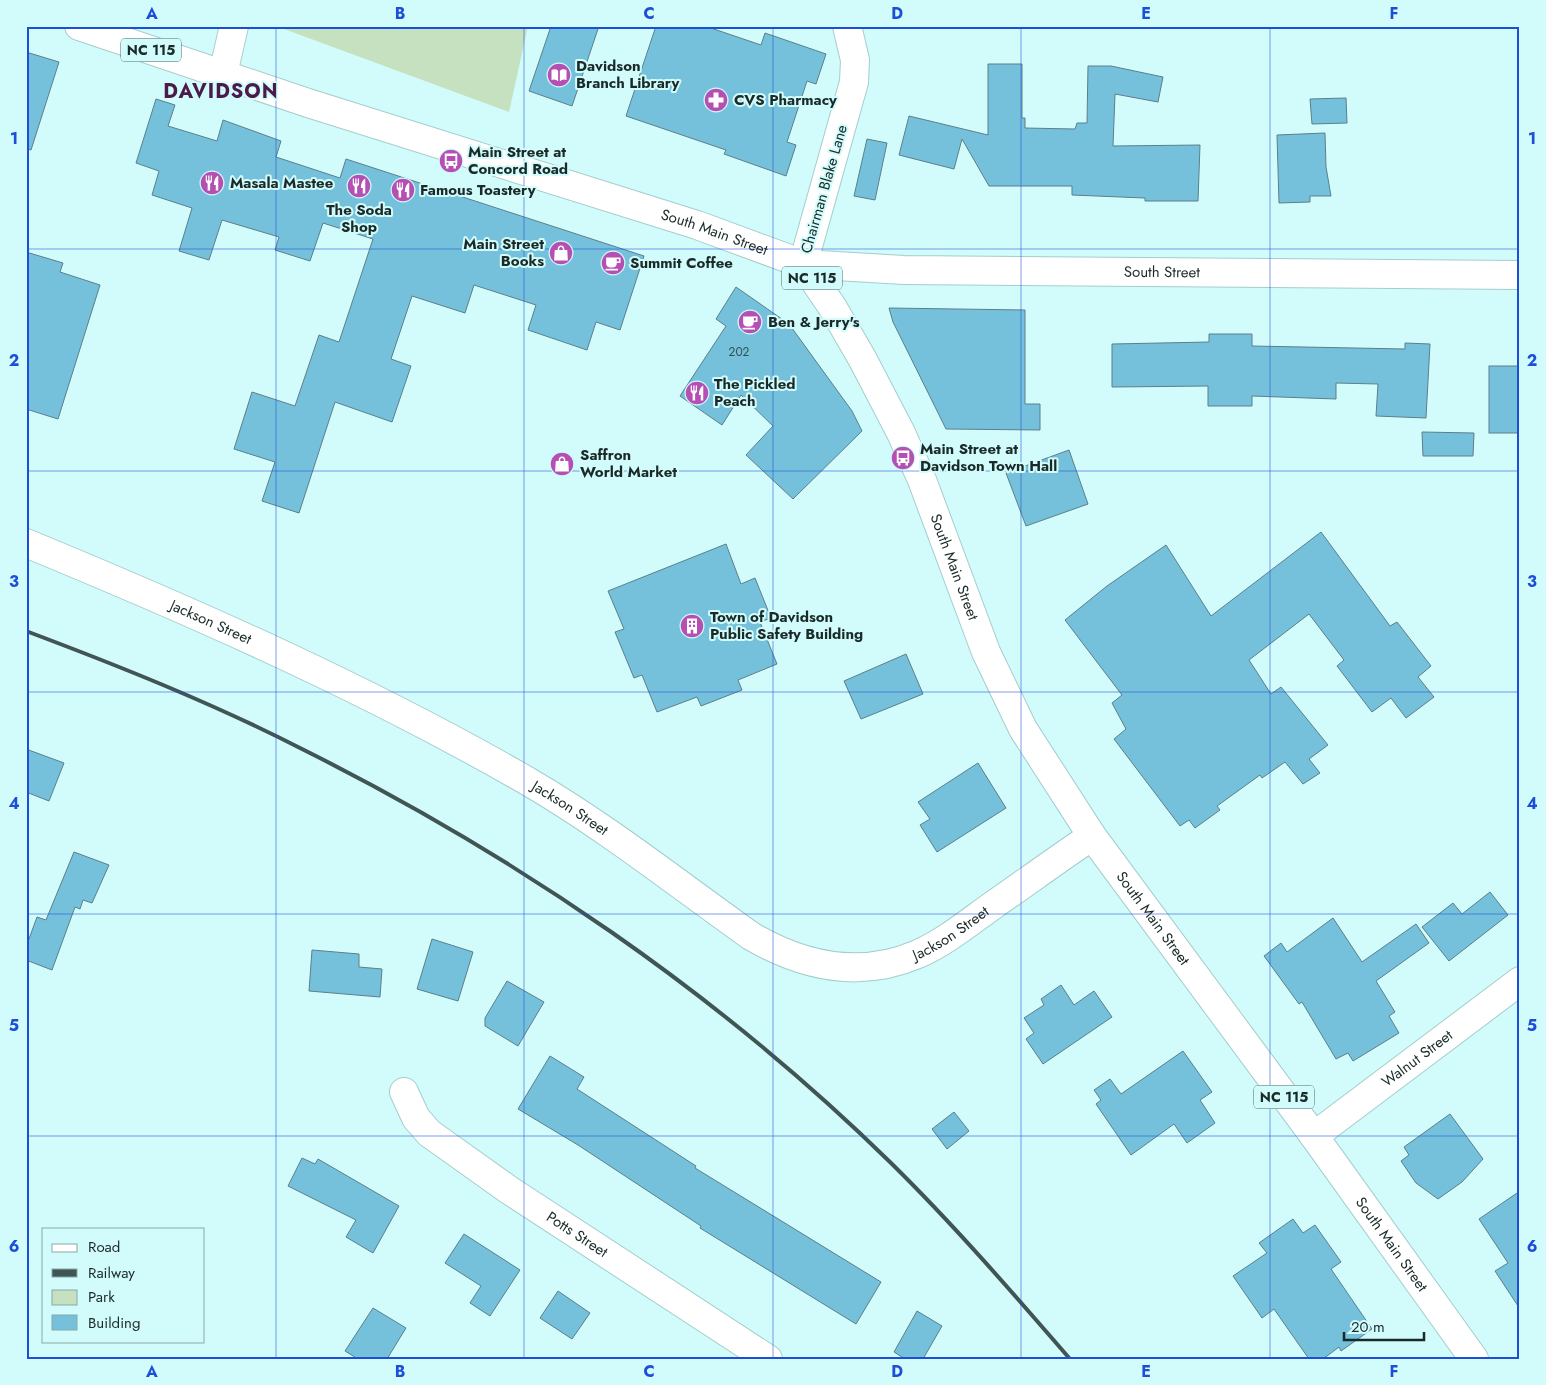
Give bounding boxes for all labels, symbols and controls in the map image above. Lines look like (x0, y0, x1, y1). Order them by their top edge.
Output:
text: A (145, 2, 158, 25)
text: B (395, 2, 405, 25)
text: C (643, 2, 655, 25)
text: D (891, 2, 903, 25)
text: E (1141, 2, 1151, 25)
text: F (1390, 2, 1398, 25)
road number: NC 115 (121, 38, 181, 62)
place label: Davidson Branch Library (576, 55, 679, 94)
library icon: Davidson Branch Library (546, 62, 572, 88)
district label: DAVIDSON (163, 77, 279, 106)
pharmacy icon: CVS Pharmacy (703, 87, 729, 113)
place label: CVS Pharmacy (734, 89, 837, 111)
street label: Chairman Blake Lane (795, 122, 853, 256)
text: 1 (10, 127, 18, 150)
text: 1 (1528, 127, 1536, 150)
place label: Main Street at Concord Road (468, 141, 568, 180)
bus stop icon: Main Street at Concord Road (438, 148, 464, 174)
restaurant icon: Masala Mastee (199, 170, 225, 196)
place label: Masala Mastee (230, 172, 334, 194)
restaurant icon: The Soda Shop (346, 173, 372, 199)
restaurant icon: Famous Toastery (390, 177, 416, 203)
place label: Famous Toastery (420, 179, 536, 201)
place label: The Soda Shop (326, 199, 392, 238)
street label: South Main Street (658, 203, 771, 261)
place label: Main Street Books (463, 233, 544, 272)
shop icon: Main Street Books (548, 240, 574, 266)
cafe icon: Summit Coffee (600, 250, 626, 276)
place label: Summit Coffee (630, 252, 733, 274)
street label: South Street (1124, 261, 1200, 283)
road number: NC 115 (782, 266, 842, 290)
cafe icon: Ben & Jerry's (737, 309, 763, 335)
place label: Ben & Jerry's (768, 311, 860, 333)
house number: 202 (729, 343, 750, 361)
text: 2 (9, 349, 19, 372)
text: 2 (1527, 349, 1537, 372)
place label: The Pickled Peach (714, 373, 796, 412)
restaurant icon: The Pickled Peach (684, 380, 710, 406)
place label: Main Street at Davidson Town Hall (920, 438, 1057, 477)
place label: Saffron World Market (580, 444, 677, 483)
bus stop icon: Main Street at Davidson Town Hall (890, 445, 916, 471)
shop icon: Saffron World Market (549, 451, 575, 477)
street label: South Main Street (925, 511, 984, 624)
text: 3 (9, 570, 19, 593)
text: 3 (1527, 570, 1537, 593)
street label: Jackson Street (165, 594, 255, 650)
place label: Town of Davidson Public Safety Building (710, 606, 863, 645)
building icon: Town of Davidson Public Safety Building (679, 613, 705, 639)
street label: Jackson Street (526, 774, 613, 841)
text: 4 (8, 792, 20, 815)
text: 4 (1526, 792, 1538, 815)
street label: South Main Street (1111, 867, 1195, 970)
street label: Jackson Street (907, 900, 994, 967)
text: 5 (9, 1014, 19, 1037)
text: 5 (1527, 1014, 1537, 1037)
street label: Walnut Street (1377, 1024, 1457, 1092)
road number: NC 115 (1254, 1086, 1314, 1108)
street label: South Main Street (1350, 1192, 1433, 1296)
street label: Potts Street (542, 1206, 613, 1263)
legend (42, 1228, 205, 1342)
text: 6 (9, 1235, 19, 1258)
text: 6 (1527, 1235, 1537, 1258)
text: Road (88, 1236, 120, 1258)
text: Railway (88, 1262, 135, 1284)
text: Park (88, 1286, 115, 1308)
scale bar (1344, 1310, 1424, 1342)
text: Building (88, 1312, 140, 1334)
text: 20 m (1351, 1316, 1385, 1338)
text: A (145, 1360, 158, 1383)
text: B (395, 1360, 405, 1383)
text: C (643, 1360, 655, 1383)
text: D (891, 1360, 903, 1383)
text: E (1141, 1360, 1151, 1383)
text: F (1390, 1360, 1398, 1383)

